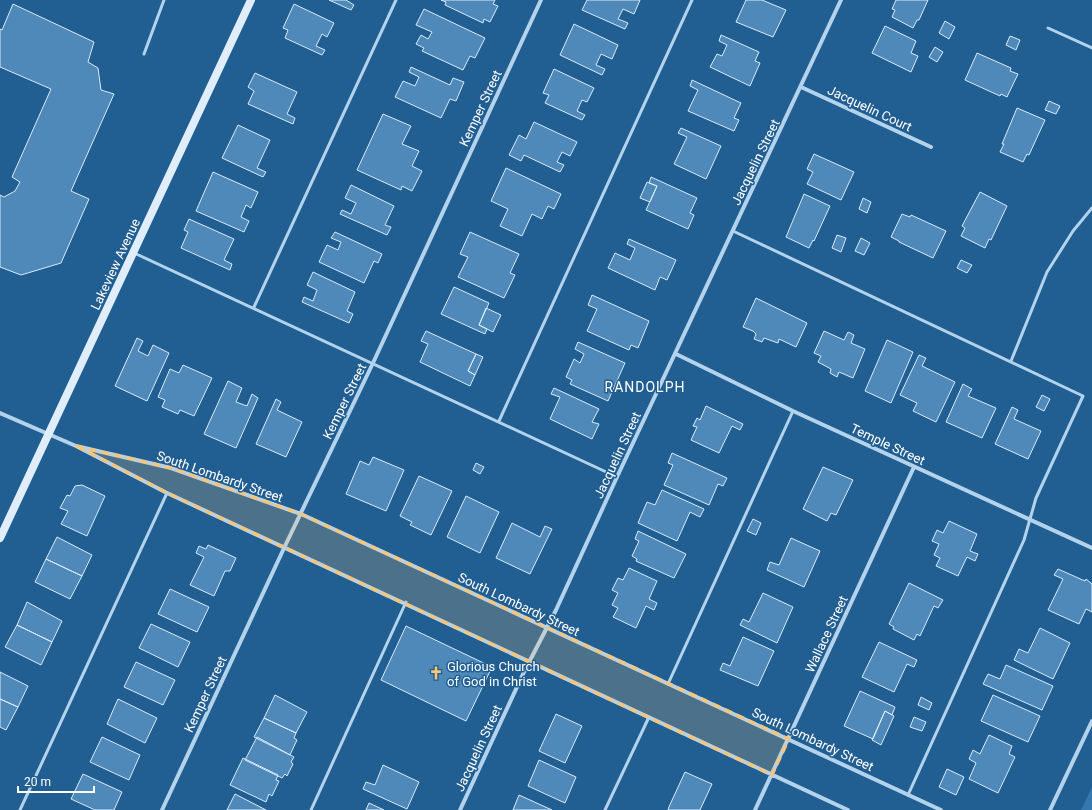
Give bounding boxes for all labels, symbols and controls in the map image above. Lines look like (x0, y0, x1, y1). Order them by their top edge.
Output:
street label: Kemper Street (456, 68, 505, 149)
street label: Jacquelin Court (825, 82, 914, 135)
street label: Jacquelin Street (728, 117, 783, 208)
street label: Lakeview Avenue (88, 216, 143, 312)
street label: Kemper Street (320, 361, 369, 442)
district label: RANDOLPH (605, 379, 685, 395)
street label: Jacquelin Street (591, 410, 644, 501)
street label: Temple Street (848, 421, 927, 468)
street label: South Lombardy Street (155, 448, 285, 505)
street label: South Lombardy Street (456, 570, 582, 639)
street label: Wallace Street (802, 593, 851, 675)
street label: Kemper Street (181, 654, 230, 735)
place label: Glorious Church of God in Christ (447, 659, 540, 689)
church icon: Glorious Church of God in Christ (428, 665, 444, 681)
street label: Jacquelin Street (452, 703, 505, 794)
street label: South Lombardy Street (750, 705, 876, 774)
scale bar (18, 768, 94, 794)
text: 20 m (24, 775, 51, 789)

